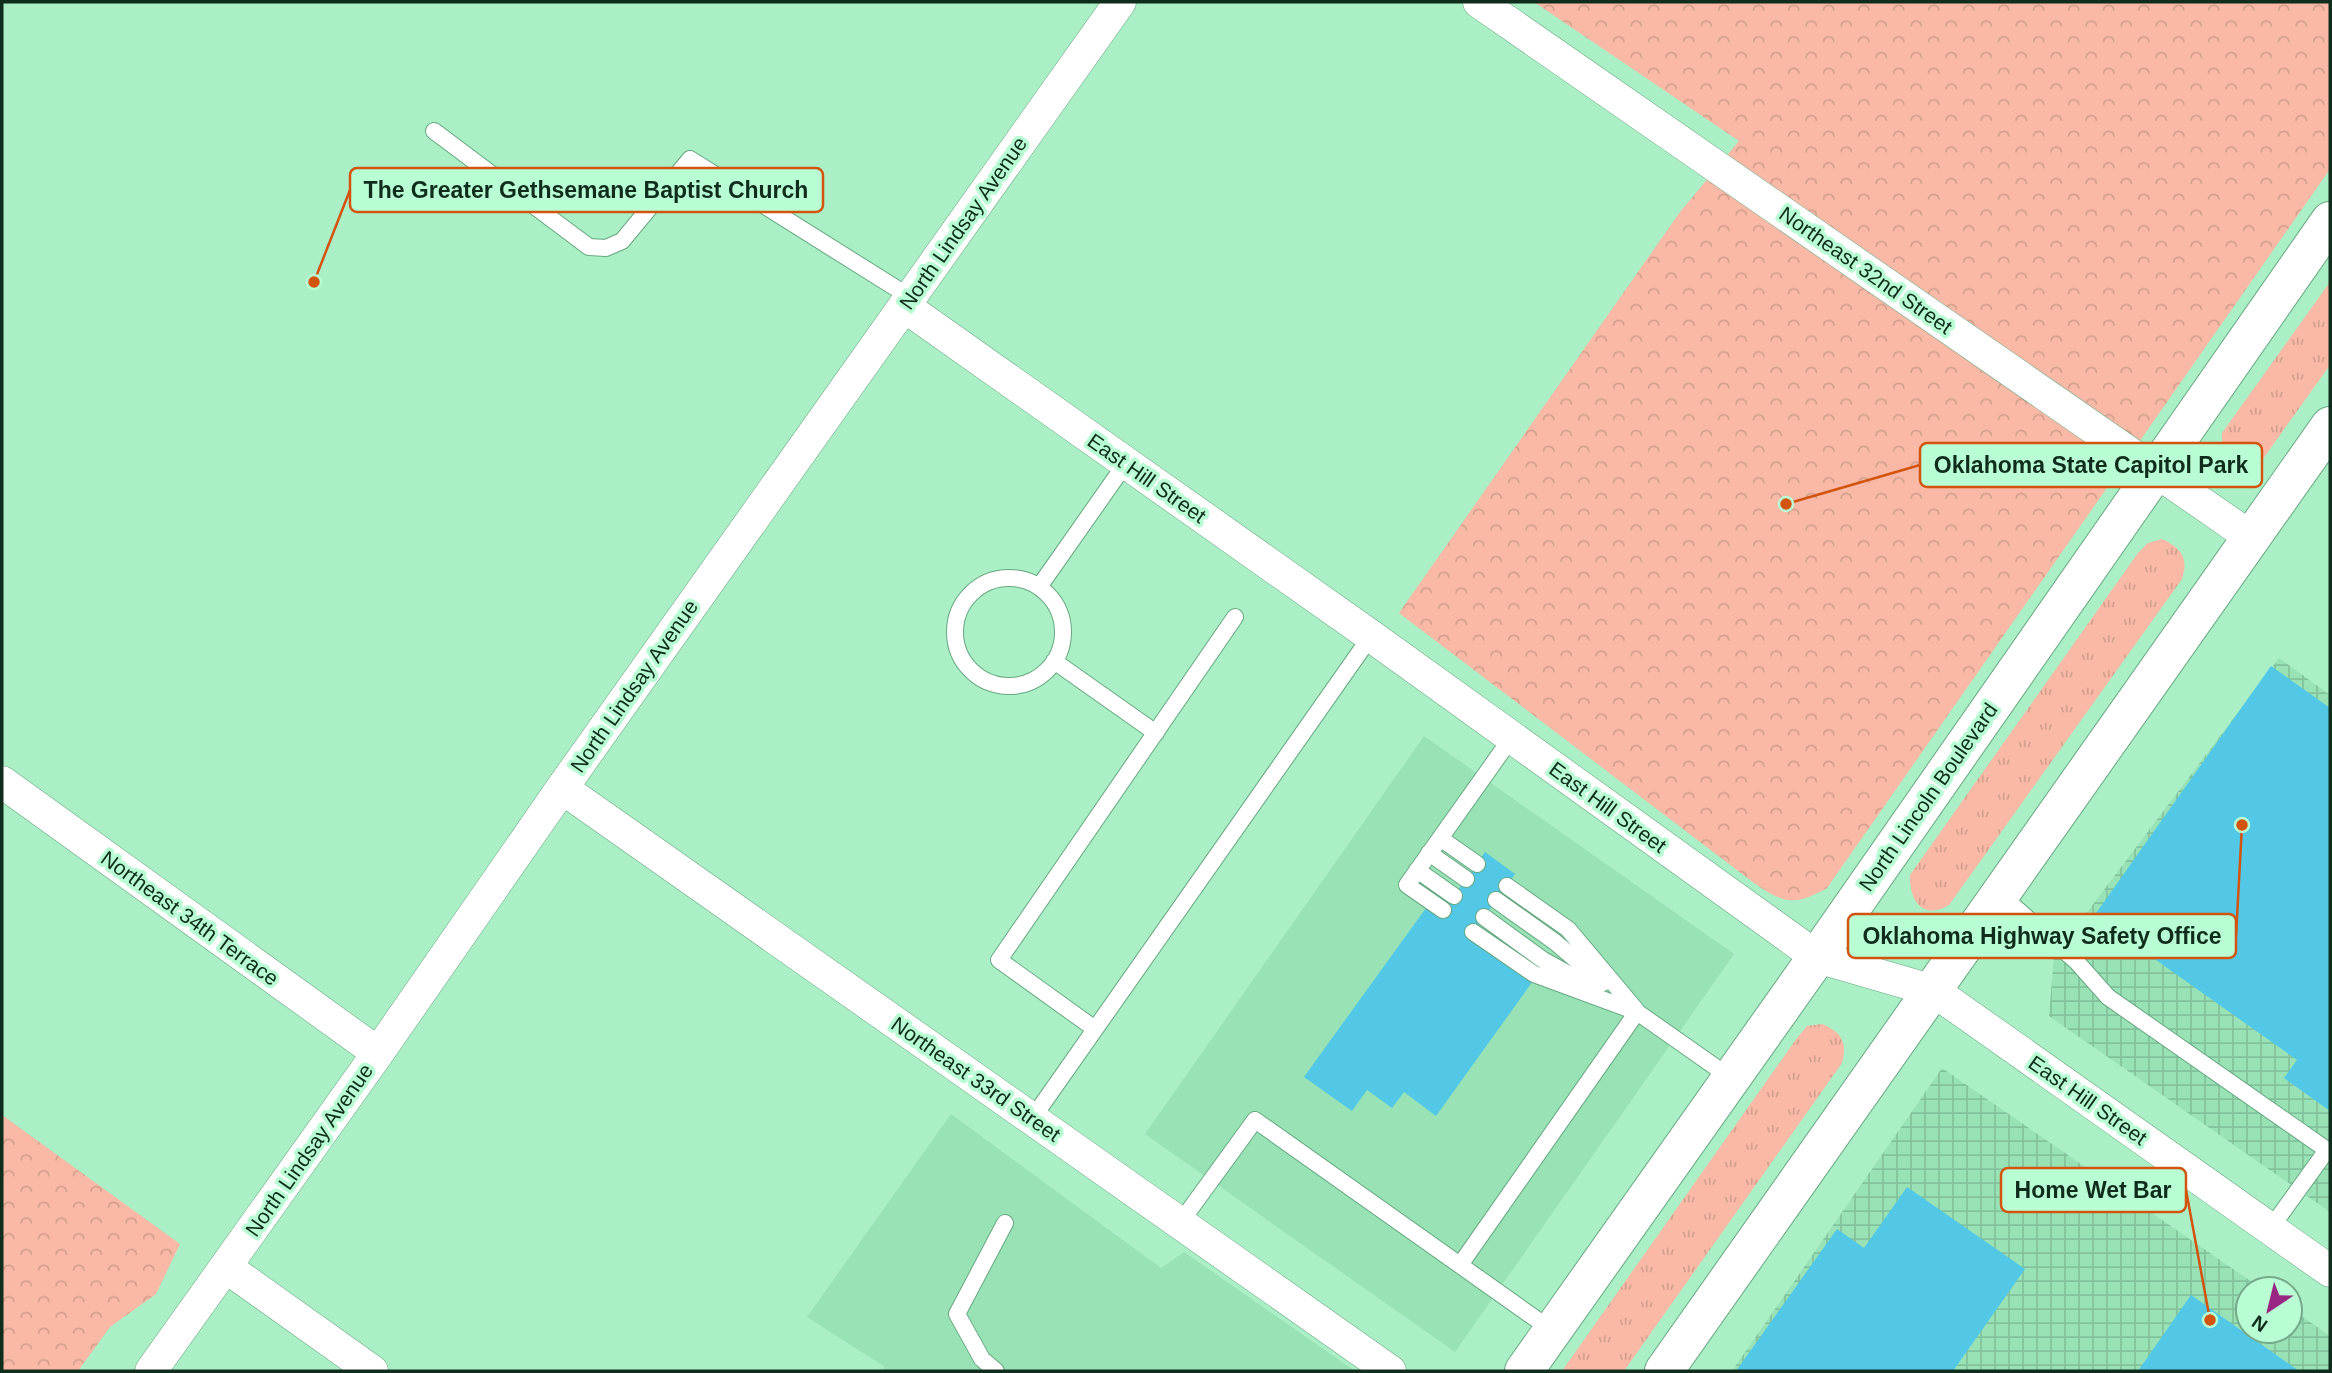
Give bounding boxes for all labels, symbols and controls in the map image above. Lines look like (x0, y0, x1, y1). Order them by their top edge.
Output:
street label: North Lindsay Avenue (895, 132, 1031, 314)
callout: The Greater Gethsemane Baptist Church (350, 168, 823, 212)
text: The Greater Gethsemane Baptist Church (364, 177, 808, 203)
street label: Northeast 32nd Street (1775, 202, 1957, 338)
street label: East Hill Street (1084, 429, 1211, 527)
callout: Oklahoma State Capitol Park (1920, 443, 2262, 487)
text: Oklahoma State Capitol Park (1934, 452, 2248, 478)
street label: North Lindsay Avenue (566, 595, 702, 777)
street label: North Lincoln Boulevard (1854, 699, 2002, 895)
street label: East Hill Street (1545, 757, 1671, 857)
street label: Northeast 34th Terrace (97, 846, 283, 990)
callout: Oklahoma Highway Safety Office (1848, 914, 2236, 958)
text: Oklahoma Highway Safety Office (1862, 923, 2222, 949)
street label: Northeast 33rd Street (887, 1012, 1065, 1146)
street label: East Hill Street (2025, 1051, 2152, 1149)
street label: North Lindsay Avenue (241, 1059, 377, 1241)
callout: Home Wet Bar (2001, 1168, 2186, 1212)
text: Home Wet Bar (2015, 1177, 2171, 1203)
north arrow (2234, 1275, 2304, 1345)
text: N (2248, 1311, 2271, 1336)

